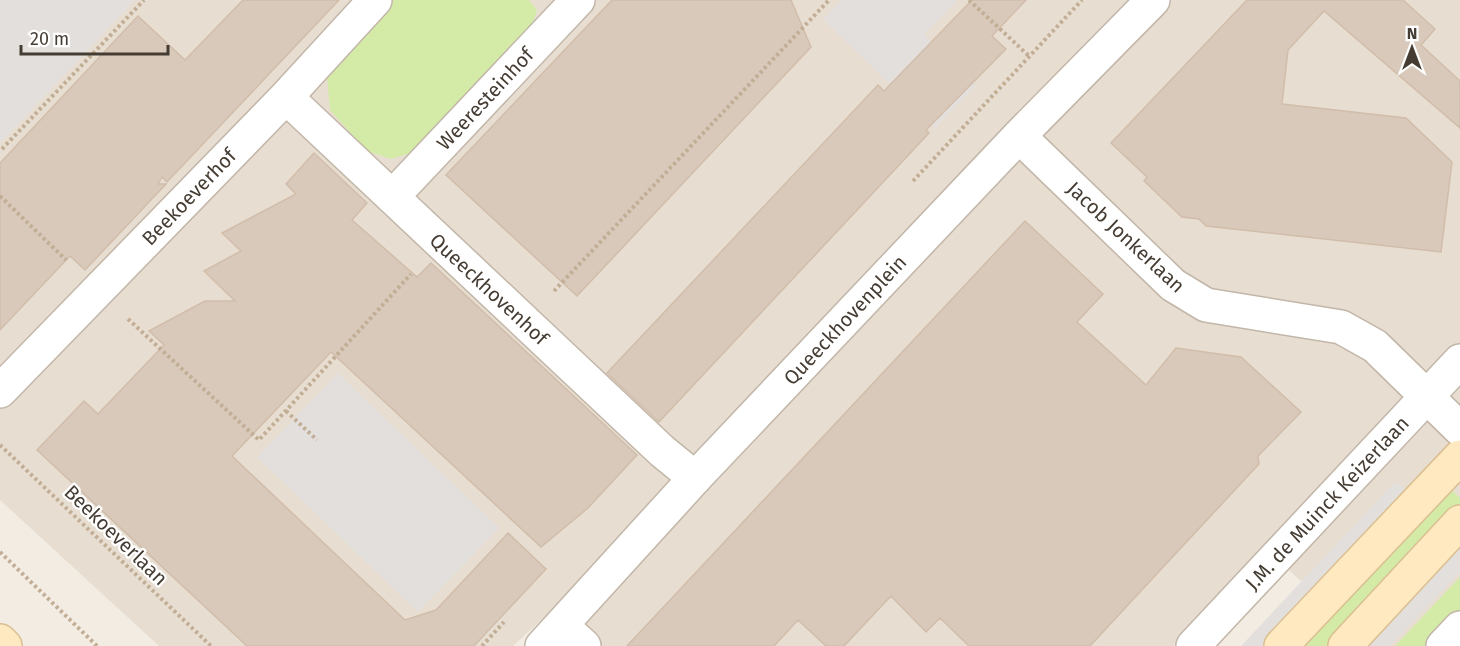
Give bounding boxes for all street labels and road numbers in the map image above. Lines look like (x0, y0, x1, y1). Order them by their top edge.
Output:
street label: Weeresteinhof (432, 42, 539, 155)
street label: Beekoeverhof (137, 143, 242, 250)
street label: Jacob Jonkerlaan (1062, 176, 1190, 298)
street label: Queeckhovenhof (425, 228, 554, 351)
street label: Queeckhovenplein (779, 250, 911, 390)
street label: J.M. de Muinck Keizerlaan (1240, 411, 1414, 595)
street label: Beekoeverlaan (59, 480, 173, 590)

